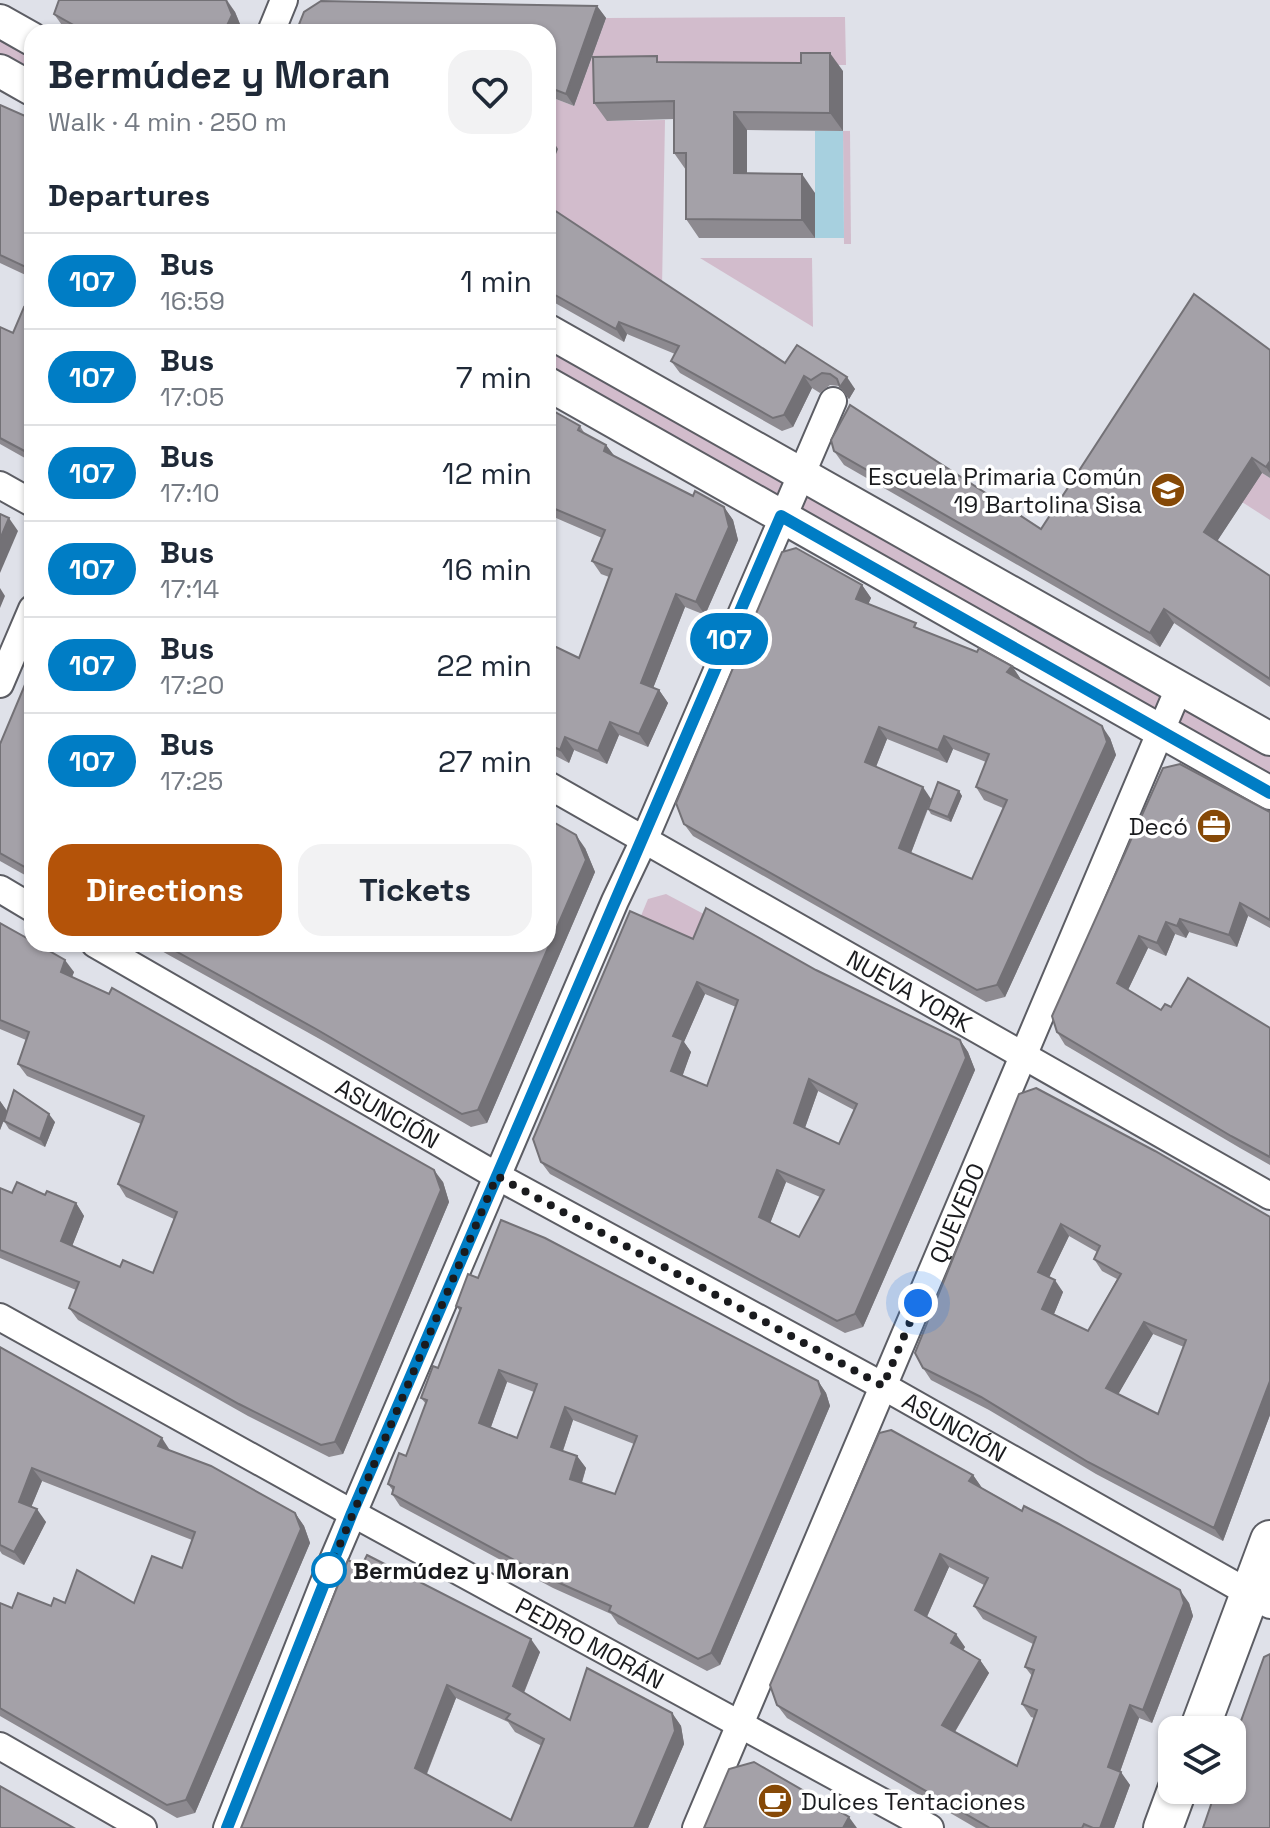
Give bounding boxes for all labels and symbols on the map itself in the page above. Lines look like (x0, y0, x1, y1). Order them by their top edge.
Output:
place label: Escuela Primaria Común 19 Bartolina Sisa (868, 461, 1142, 520)
school or university icon: Escuela Primaria Común 19 Bartolina Sisa (1149, 471, 1187, 509)
line badge: 107 (683, 613, 775, 665)
office icon: Decó (1195, 807, 1233, 845)
place label: Decó (1129, 811, 1188, 842)
street label: NUEVA YORK (841, 943, 978, 1039)
street label: ASUNCIÓN (330, 1071, 445, 1155)
street label: QUEVEDO (922, 1158, 992, 1268)
your location (898, 1283, 938, 1323)
street label: ASUNCIÓN (897, 1385, 1012, 1468)
marker: Bermúdez y Moran (312, 1553, 346, 1587)
place label: Bermúdez y Moran (353, 1555, 569, 1586)
street label: PEDRO MORÁN (510, 1590, 670, 1696)
cafe icon: Dulces Tentaciones (756, 1782, 794, 1820)
place label: Dulces Tentaciones (801, 1786, 1026, 1817)

